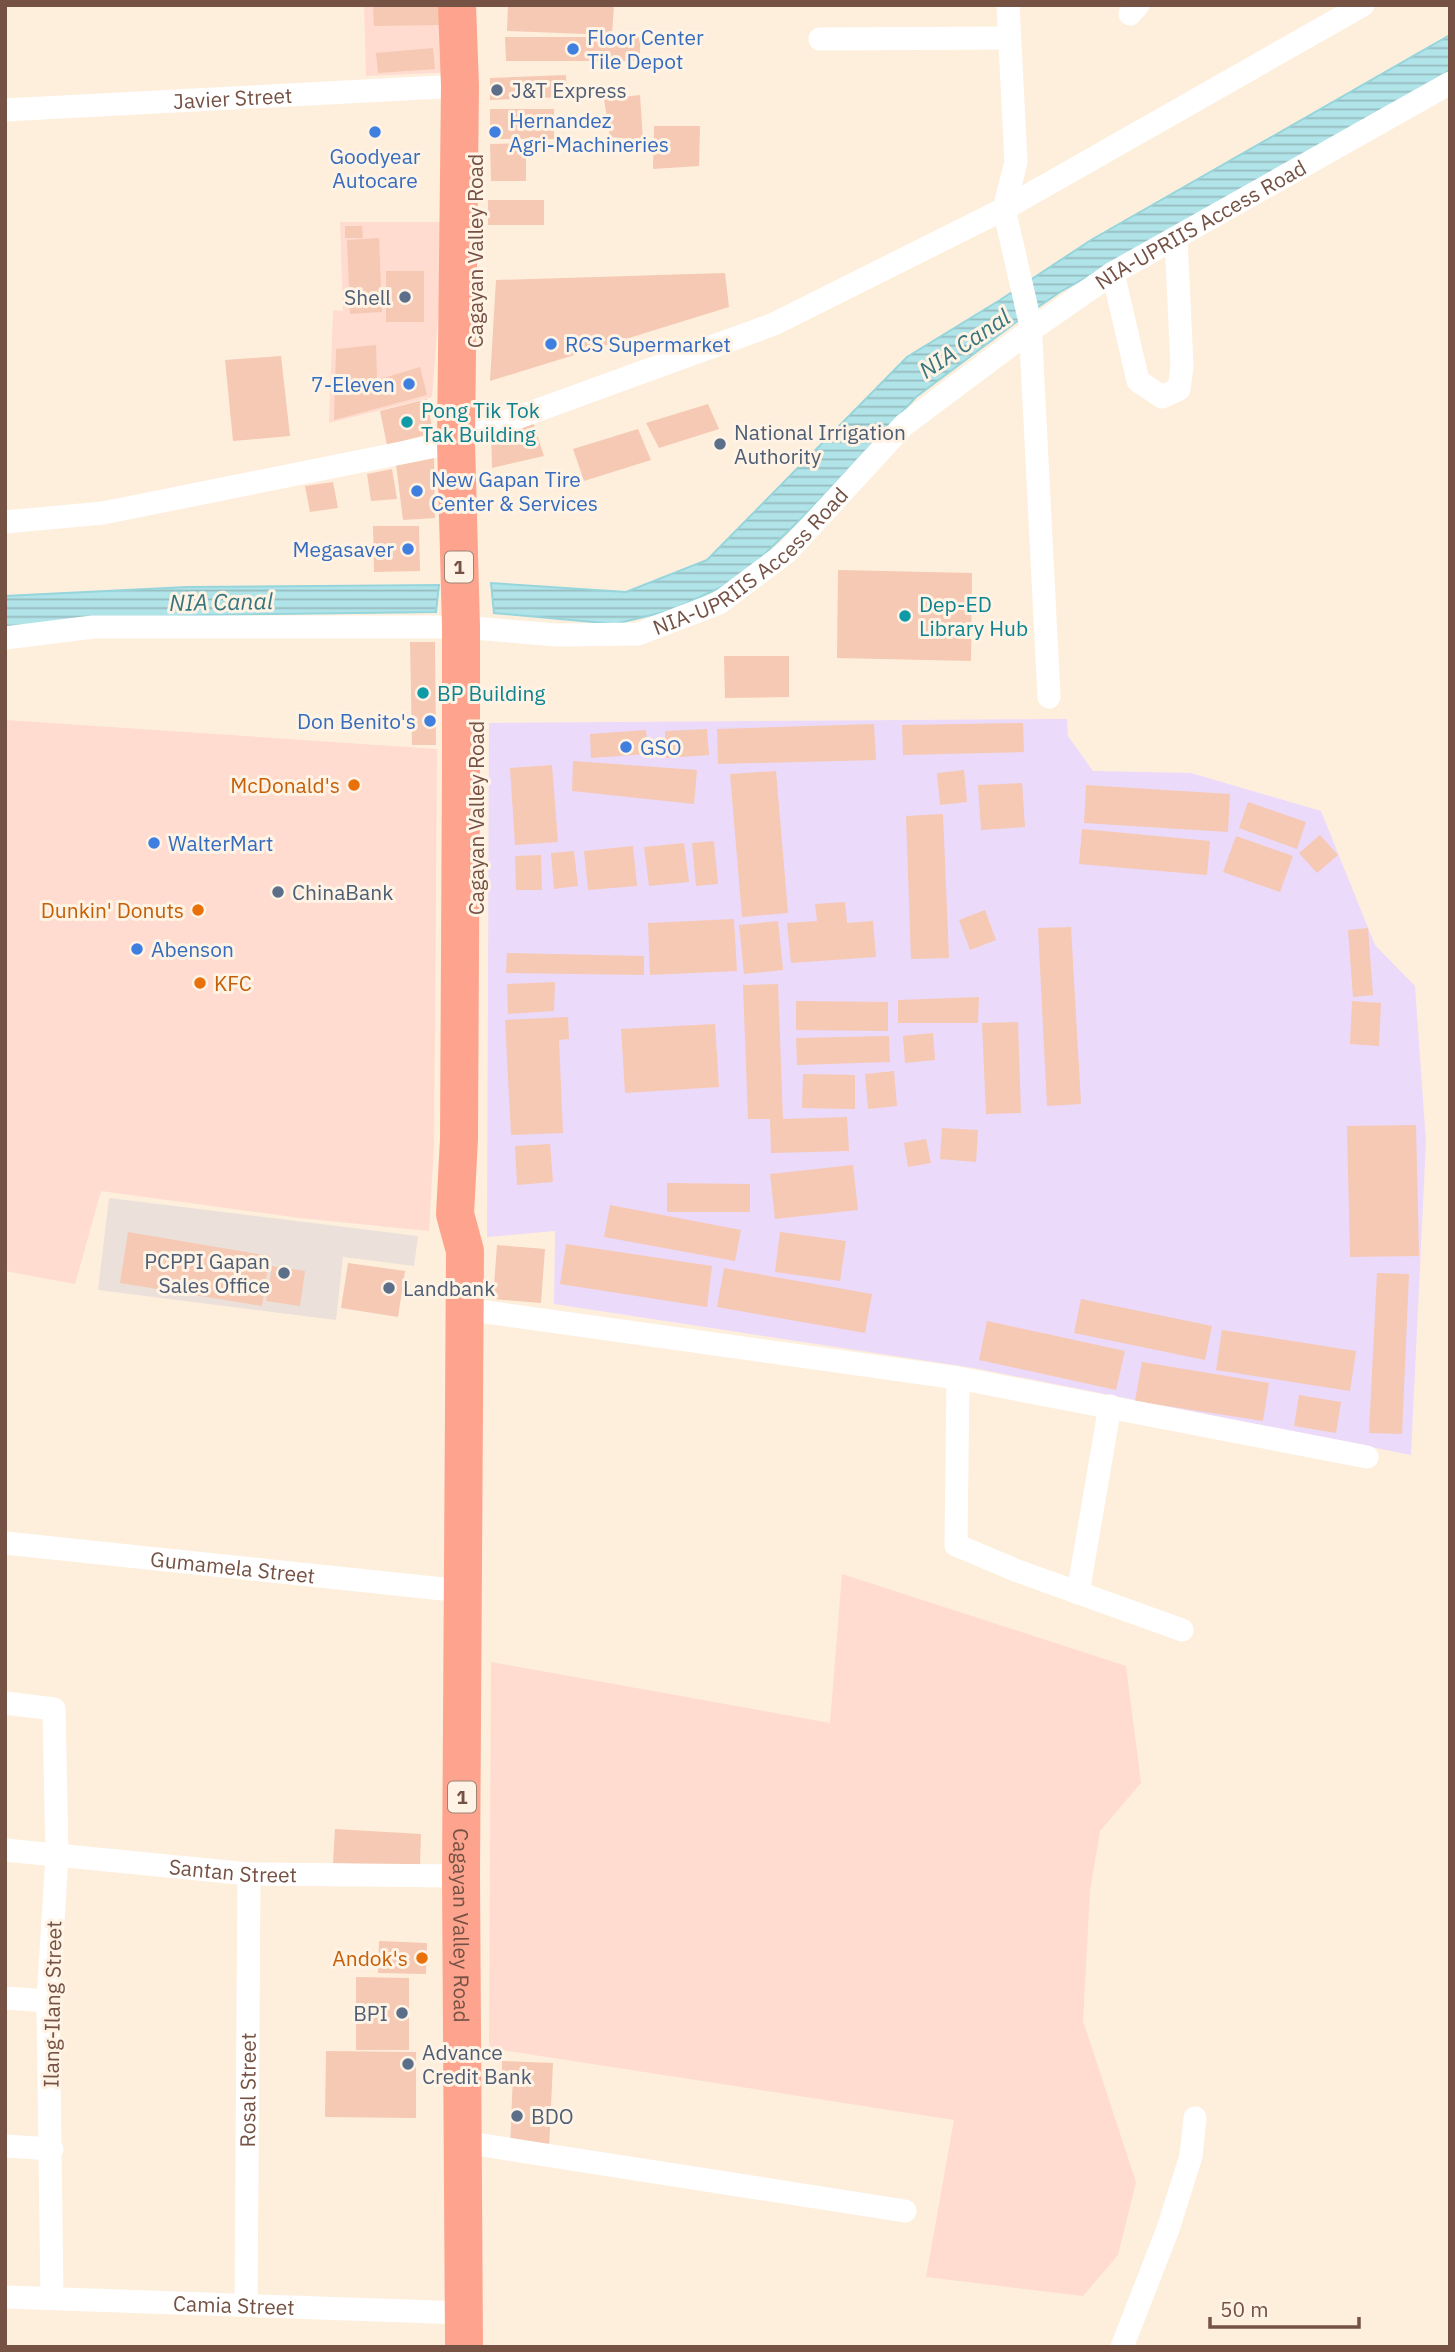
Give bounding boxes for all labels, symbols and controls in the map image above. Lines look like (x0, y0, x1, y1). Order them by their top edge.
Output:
place label: Floor Center Tile Depot (587, 23, 704, 75)
marker: Floor Center Tile Depot (565, 41, 581, 57)
place label: J&T Express (511, 76, 627, 104)
street label: Javier Street (172, 81, 293, 115)
marker: J&T Express (489, 82, 505, 98)
place label: Hernandez Agri-Machineries (509, 106, 669, 158)
marker: Goodyear Autocare (367, 124, 383, 140)
marker: Hernandez Agri-Machineries (487, 124, 503, 140)
place label: Goodyear Autocare (329, 142, 421, 194)
street label: NIA-UPRIIS Access Road (1089, 153, 1311, 295)
street label: Cagayan Valley Road (461, 154, 489, 348)
place label: Shell (344, 283, 391, 311)
marker: Shell (397, 289, 413, 305)
water label: NIA Canal (913, 301, 1016, 384)
place label: RCS Supermarket (565, 330, 731, 358)
marker: RCS Supermarket (543, 336, 559, 352)
place label: 7-Eleven (311, 370, 395, 398)
marker: 7-Eleven (401, 376, 417, 392)
place label: Pong Tik Tok Tak Building (421, 396, 540, 448)
marker: Pong Tik Tok Tak Building (399, 414, 415, 430)
place label: National Irrigation Authority (734, 418, 906, 470)
marker: National Irrigation Authority (712, 436, 728, 452)
place label: New Gapan Tire Center & Services (431, 465, 598, 517)
street label: NIA-UPRIIS Access Road (649, 481, 854, 641)
marker: New Gapan Tire Center & Services (409, 483, 425, 499)
place label: Megasaver (293, 535, 394, 563)
marker: Megasaver (400, 541, 416, 557)
road number: 1 (445, 552, 473, 582)
water label: NIA Canal (169, 585, 274, 617)
place label: Dep-ED Library Hub (919, 590, 1028, 642)
marker: Dep-ED Library Hub (897, 608, 913, 624)
place label: BP Building (437, 679, 545, 707)
marker: BP Building (415, 685, 431, 701)
place label: Don Benito's (297, 707, 416, 735)
marker: Don Benito's (422, 713, 438, 729)
street label: Cagayan Valley Road (462, 721, 490, 915)
place label: GSO (640, 733, 682, 761)
marker: GSO (618, 739, 634, 755)
place label: McDonald's (230, 771, 340, 799)
marker: McDonald's (346, 777, 362, 793)
place label: WalterMart (168, 829, 273, 857)
marker: WalterMart (146, 835, 162, 851)
place label: ChinaBank (292, 878, 393, 906)
marker: ChinaBank (270, 884, 286, 900)
place label: Dunkin' Donuts (41, 896, 184, 924)
marker: Dunkin' Donuts (190, 902, 206, 918)
place label: Abenson (151, 935, 234, 963)
marker: Abenson (129, 941, 145, 957)
place label: KFC (214, 969, 252, 997)
marker: KFC (192, 975, 208, 991)
place label: PCPPI Gapan Sales Office (144, 1247, 270, 1299)
marker: PCPPI Gapan Sales Office (276, 1265, 292, 1281)
place label: Landbank (403, 1274, 495, 1302)
marker: Landbank (381, 1280, 397, 1296)
street label: Gumamela Street (149, 1544, 317, 1589)
road number: 1 (448, 1782, 476, 1812)
street label: Cagayan Valley Road (447, 1828, 476, 2023)
street label: Santan Street (168, 1852, 297, 1888)
street label: Ilang-Ilang Street (37, 1920, 67, 2088)
place label: Andok's (332, 1944, 408, 1972)
marker: Andok's (414, 1950, 430, 1966)
place label: BPI (353, 1999, 388, 2027)
marker: BPI (394, 2005, 410, 2021)
street label: Rosal Street (233, 2033, 262, 2147)
place label: Advance Credit Bank (422, 2038, 532, 2090)
marker: Advance Credit Bank (400, 2056, 416, 2072)
place label: BDO (531, 2102, 574, 2130)
marker: BDO (509, 2108, 525, 2124)
scale bar (1210, 2286, 1359, 2330)
street label: Camia Street (173, 2289, 295, 2321)
text: 50 m (1220, 2295, 1269, 2323)

